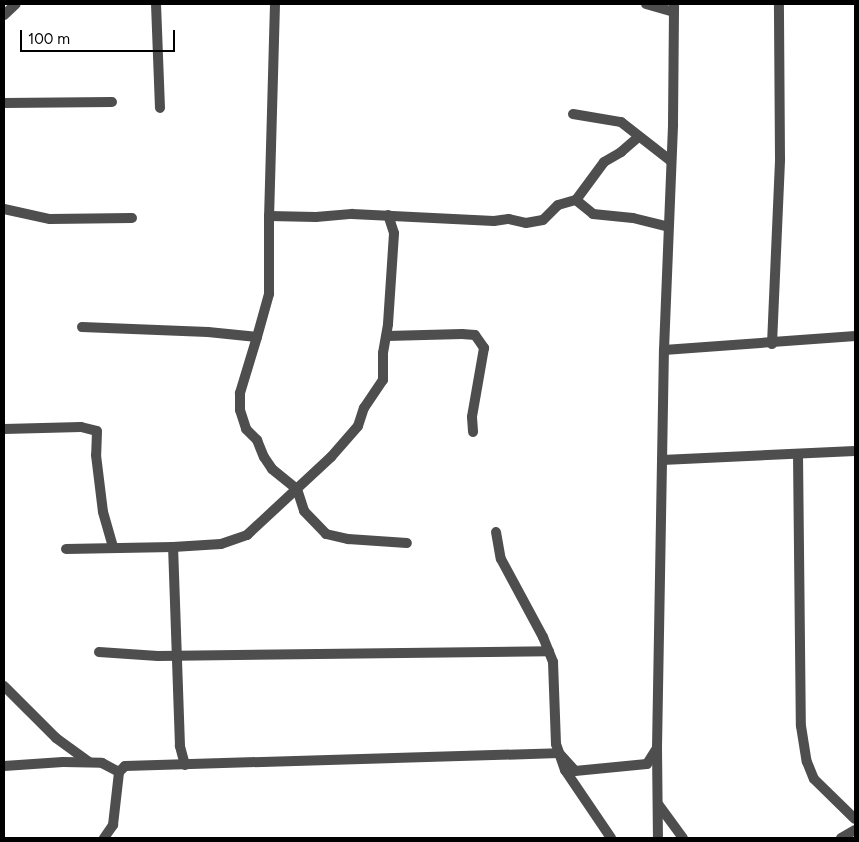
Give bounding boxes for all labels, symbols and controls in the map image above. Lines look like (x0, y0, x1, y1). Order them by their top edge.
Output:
scale bar (22, 20, 178, 52)
text: 100 m (28, 30, 70, 48)

